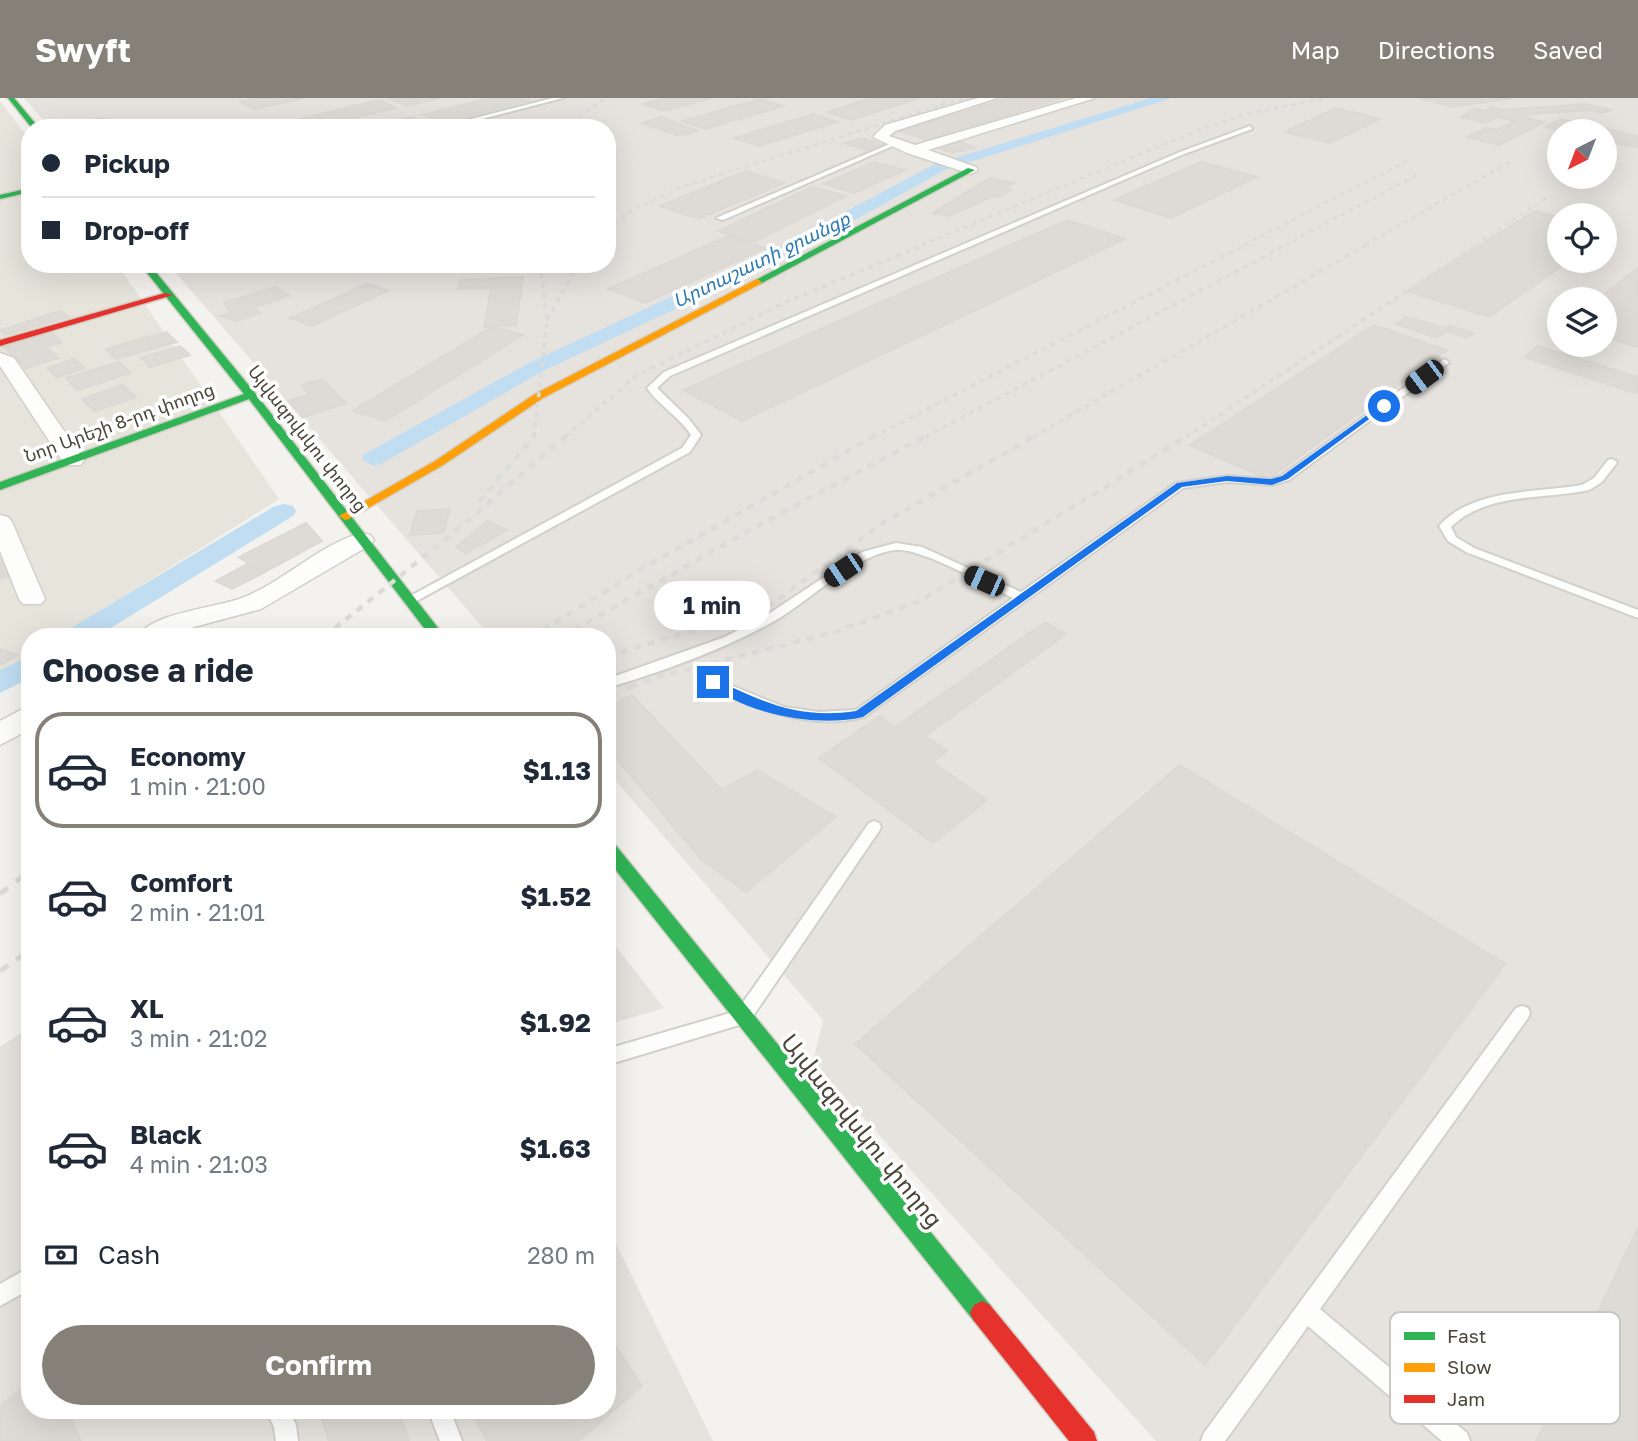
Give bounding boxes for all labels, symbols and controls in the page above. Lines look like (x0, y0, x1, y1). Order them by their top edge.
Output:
text: Swyft (35, 30, 131, 69)
text: Map (1291, 35, 1340, 64)
text: Directions (1378, 35, 1495, 64)
text: Saved (1533, 35, 1603, 64)
north arrow (1547, 119, 1617, 189)
map controls (1547, 119, 1617, 357)
text: Pickup (84, 148, 170, 179)
button: locate (1547, 203, 1617, 273)
water label: Արտաշատի ջրանցք (669, 206, 854, 313)
text: Drop-off (84, 215, 189, 246)
button: layers (1547, 287, 1617, 357)
car (1401, 356, 1448, 398)
street label: Այվազովսկու փողոց (244, 360, 372, 516)
street label: Նոր Արեշի 8-րդ փողոց (21, 377, 217, 467)
route start (1368, 390, 1400, 422)
car (820, 550, 867, 590)
car (961, 563, 1008, 599)
callout: 1 min (655, 580, 771, 630)
text: 1 min (683, 591, 741, 619)
text: Choose a ride (42, 651, 254, 689)
route end (697, 666, 729, 698)
icon: car (46, 739, 109, 802)
text: Economy (130, 741, 246, 772)
text: $1.13 (523, 755, 591, 786)
text: 1 min · 21:00 (130, 772, 266, 800)
icon: car (46, 865, 109, 928)
text: Comfort (130, 867, 233, 898)
text: $1.52 (520, 881, 591, 912)
text: 2 min · 21:01 (130, 898, 265, 926)
icon: car (46, 991, 109, 1054)
text: XL (130, 993, 164, 1024)
text: $1.92 (519, 1007, 591, 1038)
text: 3 min · 21:02 (130, 1024, 267, 1052)
street label: Այվազովսկու փողոց (775, 1027, 950, 1233)
icon: car (46, 1117, 109, 1180)
text: Black (130, 1119, 202, 1150)
text: $1.63 (519, 1133, 591, 1164)
text: 4 min · 21:03 (130, 1150, 268, 1178)
icon: cash (42, 1236, 80, 1274)
text: Cash (98, 1239, 160, 1270)
text: 280 m (527, 1241, 595, 1269)
legend (1390, 1312, 1620, 1424)
text: Fast (1447, 1324, 1486, 1347)
button: Confirm (42, 1325, 595, 1405)
text: Slow (1447, 1355, 1492, 1378)
text: Jam (1447, 1387, 1485, 1410)

